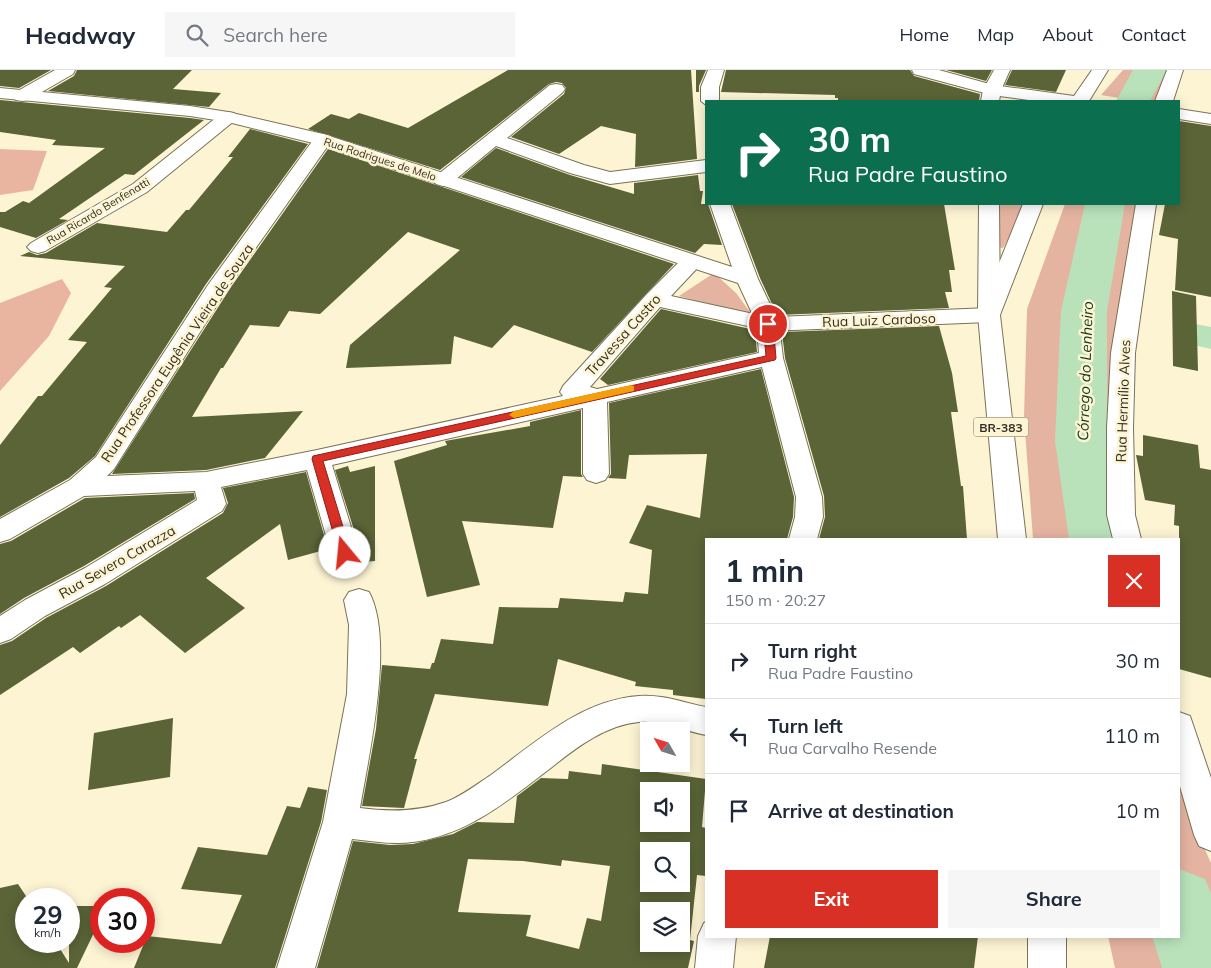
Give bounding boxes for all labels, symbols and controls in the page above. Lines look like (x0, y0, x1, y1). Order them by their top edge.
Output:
search box (165, 12, 515, 57)
text: Headway (25, 20, 135, 50)
icon: search (183, 21, 211, 49)
text: Search here (223, 23, 328, 47)
text: Home (899, 23, 949, 46)
text: Map (977, 23, 1014, 46)
text: About (1042, 23, 1093, 46)
text: Contact (1121, 23, 1186, 46)
text: 30 m (808, 117, 891, 161)
icon: right (725, 120, 790, 185)
street label: Rua Rodrigues de Melo (322, 134, 438, 184)
text: Rua Padre Faustino (808, 160, 1008, 188)
street label: Rua Ricardo Benfenatti (44, 175, 152, 247)
street label: Rua Professora Eugênia Vieira de Souza (97, 240, 257, 466)
street label: Travessa Castro (581, 290, 665, 380)
water label: Córrego do Lenheiro (1073, 300, 1097, 441)
pin (747, 303, 789, 345)
street label: Rua Luiz Cardoso (822, 309, 936, 331)
icon: arrive (754, 310, 782, 338)
street label: Rua Hermílio Alves (1112, 339, 1134, 463)
road number: BR-383 (974, 418, 1028, 437)
street label: Rua Severo Carazza (55, 521, 179, 603)
position arrow (318, 526, 370, 578)
text: 1 min (725, 552, 804, 590)
button: close (1108, 555, 1160, 607)
text: 150 m · 20:27 (725, 590, 826, 610)
text: Turn right (768, 639, 857, 663)
icon: right (725, 647, 753, 675)
text: 30 m (1116, 649, 1160, 673)
text: Rua Padre Faustino (768, 663, 913, 683)
text: Turn left (768, 714, 843, 738)
north arrow (640, 722, 690, 772)
map controls (640, 722, 690, 952)
icon: left (725, 722, 753, 750)
text: 110 m (1104, 724, 1160, 748)
text: Rua Carvalho Resende (768, 738, 937, 758)
button: sound (640, 782, 690, 832)
icon: arrive (725, 797, 753, 825)
text: Arrive at destination (768, 799, 954, 823)
text: 10 m (1116, 799, 1160, 823)
button: search (640, 842, 690, 892)
button: Exit (725, 870, 938, 928)
button: Share (948, 870, 1160, 928)
speed limit sign: 30 (90, 888, 155, 953)
text: 29 (32, 899, 63, 930)
button: layers (640, 902, 690, 952)
text: km/h (34, 925, 61, 940)

